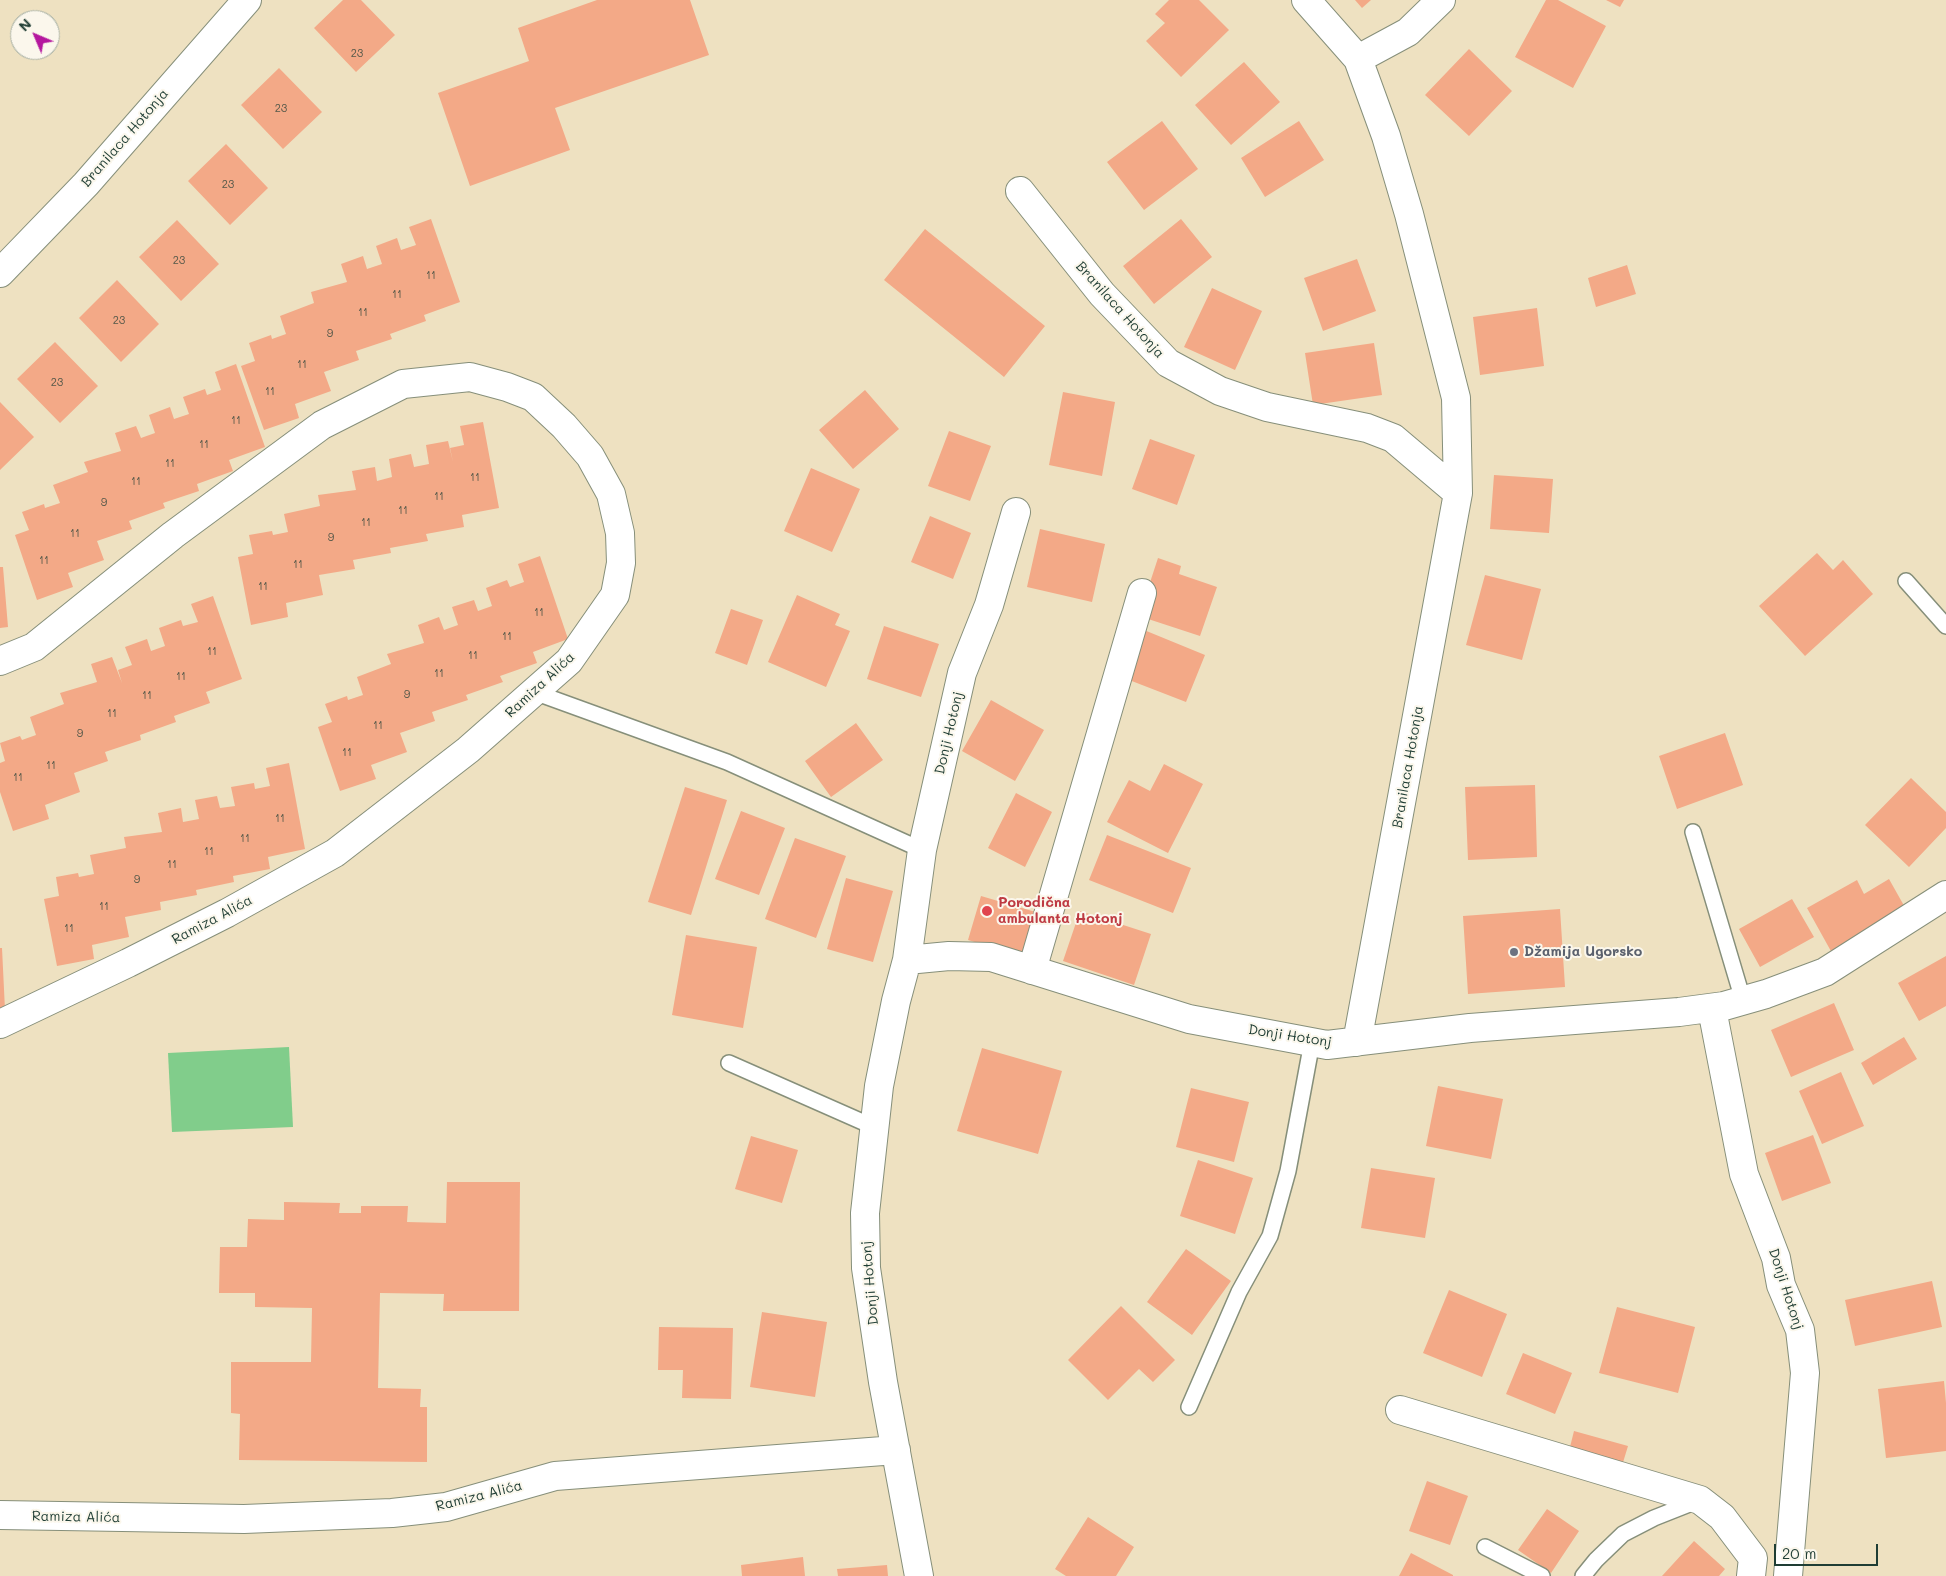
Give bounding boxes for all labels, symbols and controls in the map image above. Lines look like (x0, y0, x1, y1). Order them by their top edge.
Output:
north arrow (10, 10, 60, 60)
text: N (14, 14, 35, 35)
house number: 23 (351, 47, 363, 61)
street label: Branilaca Hotonja (78, 86, 172, 190)
house number: 23 (275, 102, 287, 116)
house number: 23 (222, 178, 234, 192)
house number: 23 (173, 254, 185, 268)
street label: Branilaca Hotonja (1072, 258, 1168, 362)
house number: 11 (426, 269, 436, 283)
house number: 11 (392, 288, 402, 302)
house number: 11 (358, 306, 368, 320)
house number: 23 (113, 314, 125, 328)
house number: 9 (327, 327, 333, 341)
house number: 11 (297, 358, 307, 372)
house number: 23 (51, 376, 63, 390)
house number: 11 (265, 385, 275, 399)
house number: 11 (231, 414, 241, 428)
house number: 11 (199, 438, 209, 452)
house number: 11 (165, 457, 175, 471)
house number: 11 (470, 471, 480, 485)
house number: 11 (131, 475, 141, 489)
house number: 11 (434, 490, 444, 504)
house number: 9 (101, 496, 107, 510)
house number: 11 (398, 504, 408, 518)
house number: 11 (361, 516, 371, 530)
house number: 11 (70, 527, 80, 541)
house number: 9 (328, 531, 334, 545)
house number: 11 (39, 554, 49, 568)
house number: 11 (293, 558, 303, 572)
house number: 11 (258, 580, 268, 594)
house number: 11 (534, 606, 544, 620)
house number: 11 (502, 630, 512, 644)
house number: 11 (207, 645, 217, 659)
house number: 11 (468, 649, 478, 663)
street label: Ramiza Alića (502, 649, 578, 721)
house number: 11 (434, 667, 444, 681)
house number: 11 (176, 670, 186, 684)
house number: 9 (404, 688, 410, 702)
house number: 11 (142, 689, 152, 703)
street label: Donji Hotonj (931, 690, 967, 776)
street label: Branilaca Hotonja (1389, 704, 1427, 830)
house number: 11 (107, 707, 117, 721)
house number: 11 (373, 719, 383, 733)
house number: 9 (77, 727, 83, 741)
house number: 11 (342, 746, 352, 760)
house number: 11 (46, 759, 56, 773)
house number: 11 (13, 771, 23, 785)
house number: 11 (275, 812, 285, 826)
house number: 11 (240, 832, 250, 846)
house number: 11 (204, 845, 214, 859)
house number: 11 (167, 858, 177, 872)
house number: 9 (134, 873, 140, 887)
street label: Ramiza Alića (169, 892, 255, 948)
place label: Porodična ambulanta Hotonj (998, 895, 1123, 928)
house number: 11 (99, 900, 109, 914)
marker: Porodična ambulanta Hotonj (980, 904, 994, 918)
house number: 11 (64, 922, 74, 936)
place label: Džamija Ugorsko (1524, 944, 1642, 960)
marker: Džamija Ugorsko (1508, 946, 1520, 958)
street label: Donji Hotonj (1247, 1021, 1333, 1051)
street label: Donji Hotonj (858, 1240, 882, 1326)
street label: Donji Hotonj (1765, 1246, 1807, 1332)
street label: Ramiza Alića (434, 1477, 524, 1515)
street label: Ramiza Alića (32, 1508, 120, 1526)
scale bar (1776, 1534, 1880, 1566)
text: 20 m (1782, 1543, 1816, 1563)

